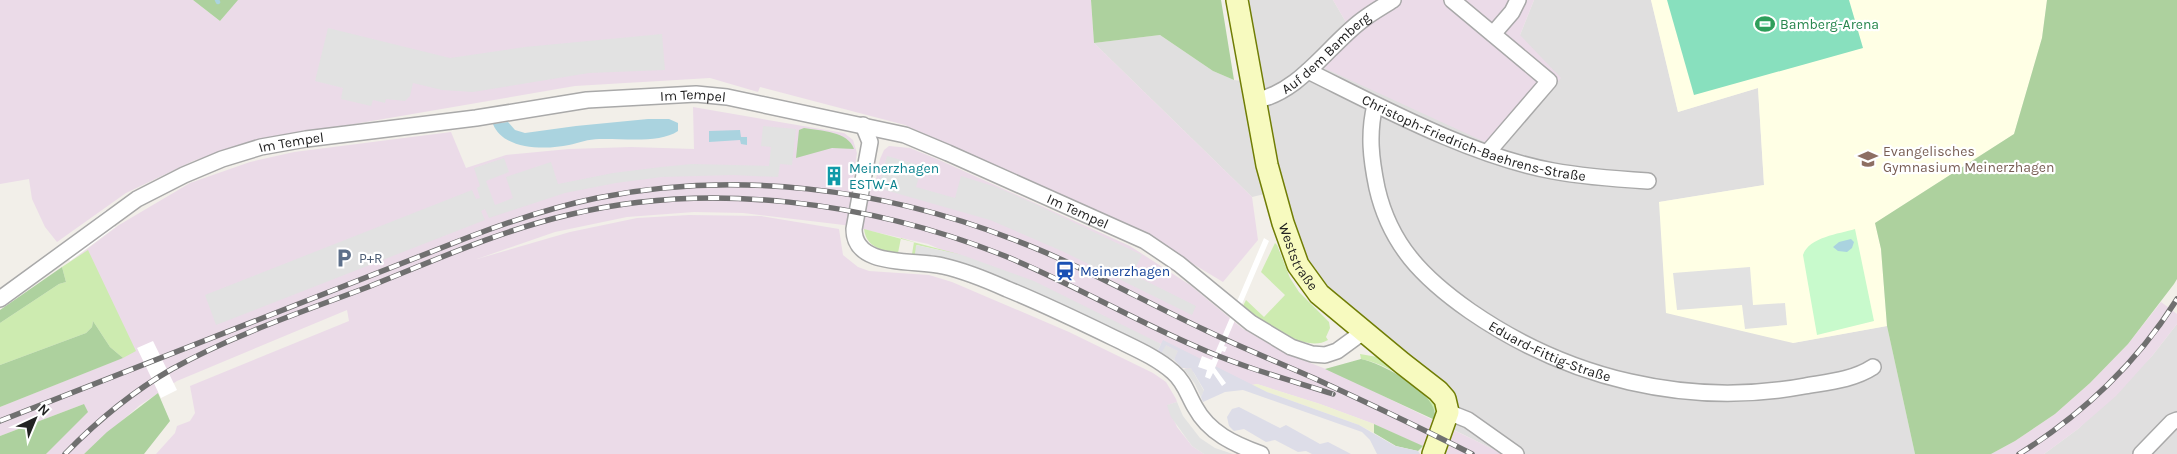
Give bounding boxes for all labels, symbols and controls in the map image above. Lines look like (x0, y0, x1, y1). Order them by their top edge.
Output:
street label: Auf dem Bamberg (1278, 8, 1374, 97)
sports icon: Bamberg-Arena (1754, 13, 1776, 35)
place label: Bamberg-Arena (1780, 16, 1879, 33)
street label: Im Tempel (660, 85, 727, 105)
street label: Christoph-Friedrich-Baehrens-Straße (1359, 91, 1587, 184)
street label: Im Tempel (256, 128, 325, 156)
place label: Evangelisches Gymnasium Meinerzhagen (1883, 143, 2054, 176)
school or university icon: Evangelisches Gymnasium Meinerzhagen (1857, 148, 1879, 170)
place label: Meinerzhagen ESTW-A (849, 160, 939, 193)
building icon: Meinerzhagen ESTW-A (823, 165, 845, 187)
street label: Im Tempel (1044, 190, 1111, 232)
street label: Weststraße (1275, 221, 1322, 294)
parking icon: P+R (333, 247, 355, 269)
place label: P+R (359, 250, 383, 267)
station icon: Meinerzhagen (1054, 260, 1076, 282)
place label: Meinerzhagen (1080, 263, 1170, 280)
street label: Eduard-Fittig-Straße (1486, 317, 1613, 385)
north arrow (10, 394, 60, 444)
text: N (34, 400, 53, 420)

